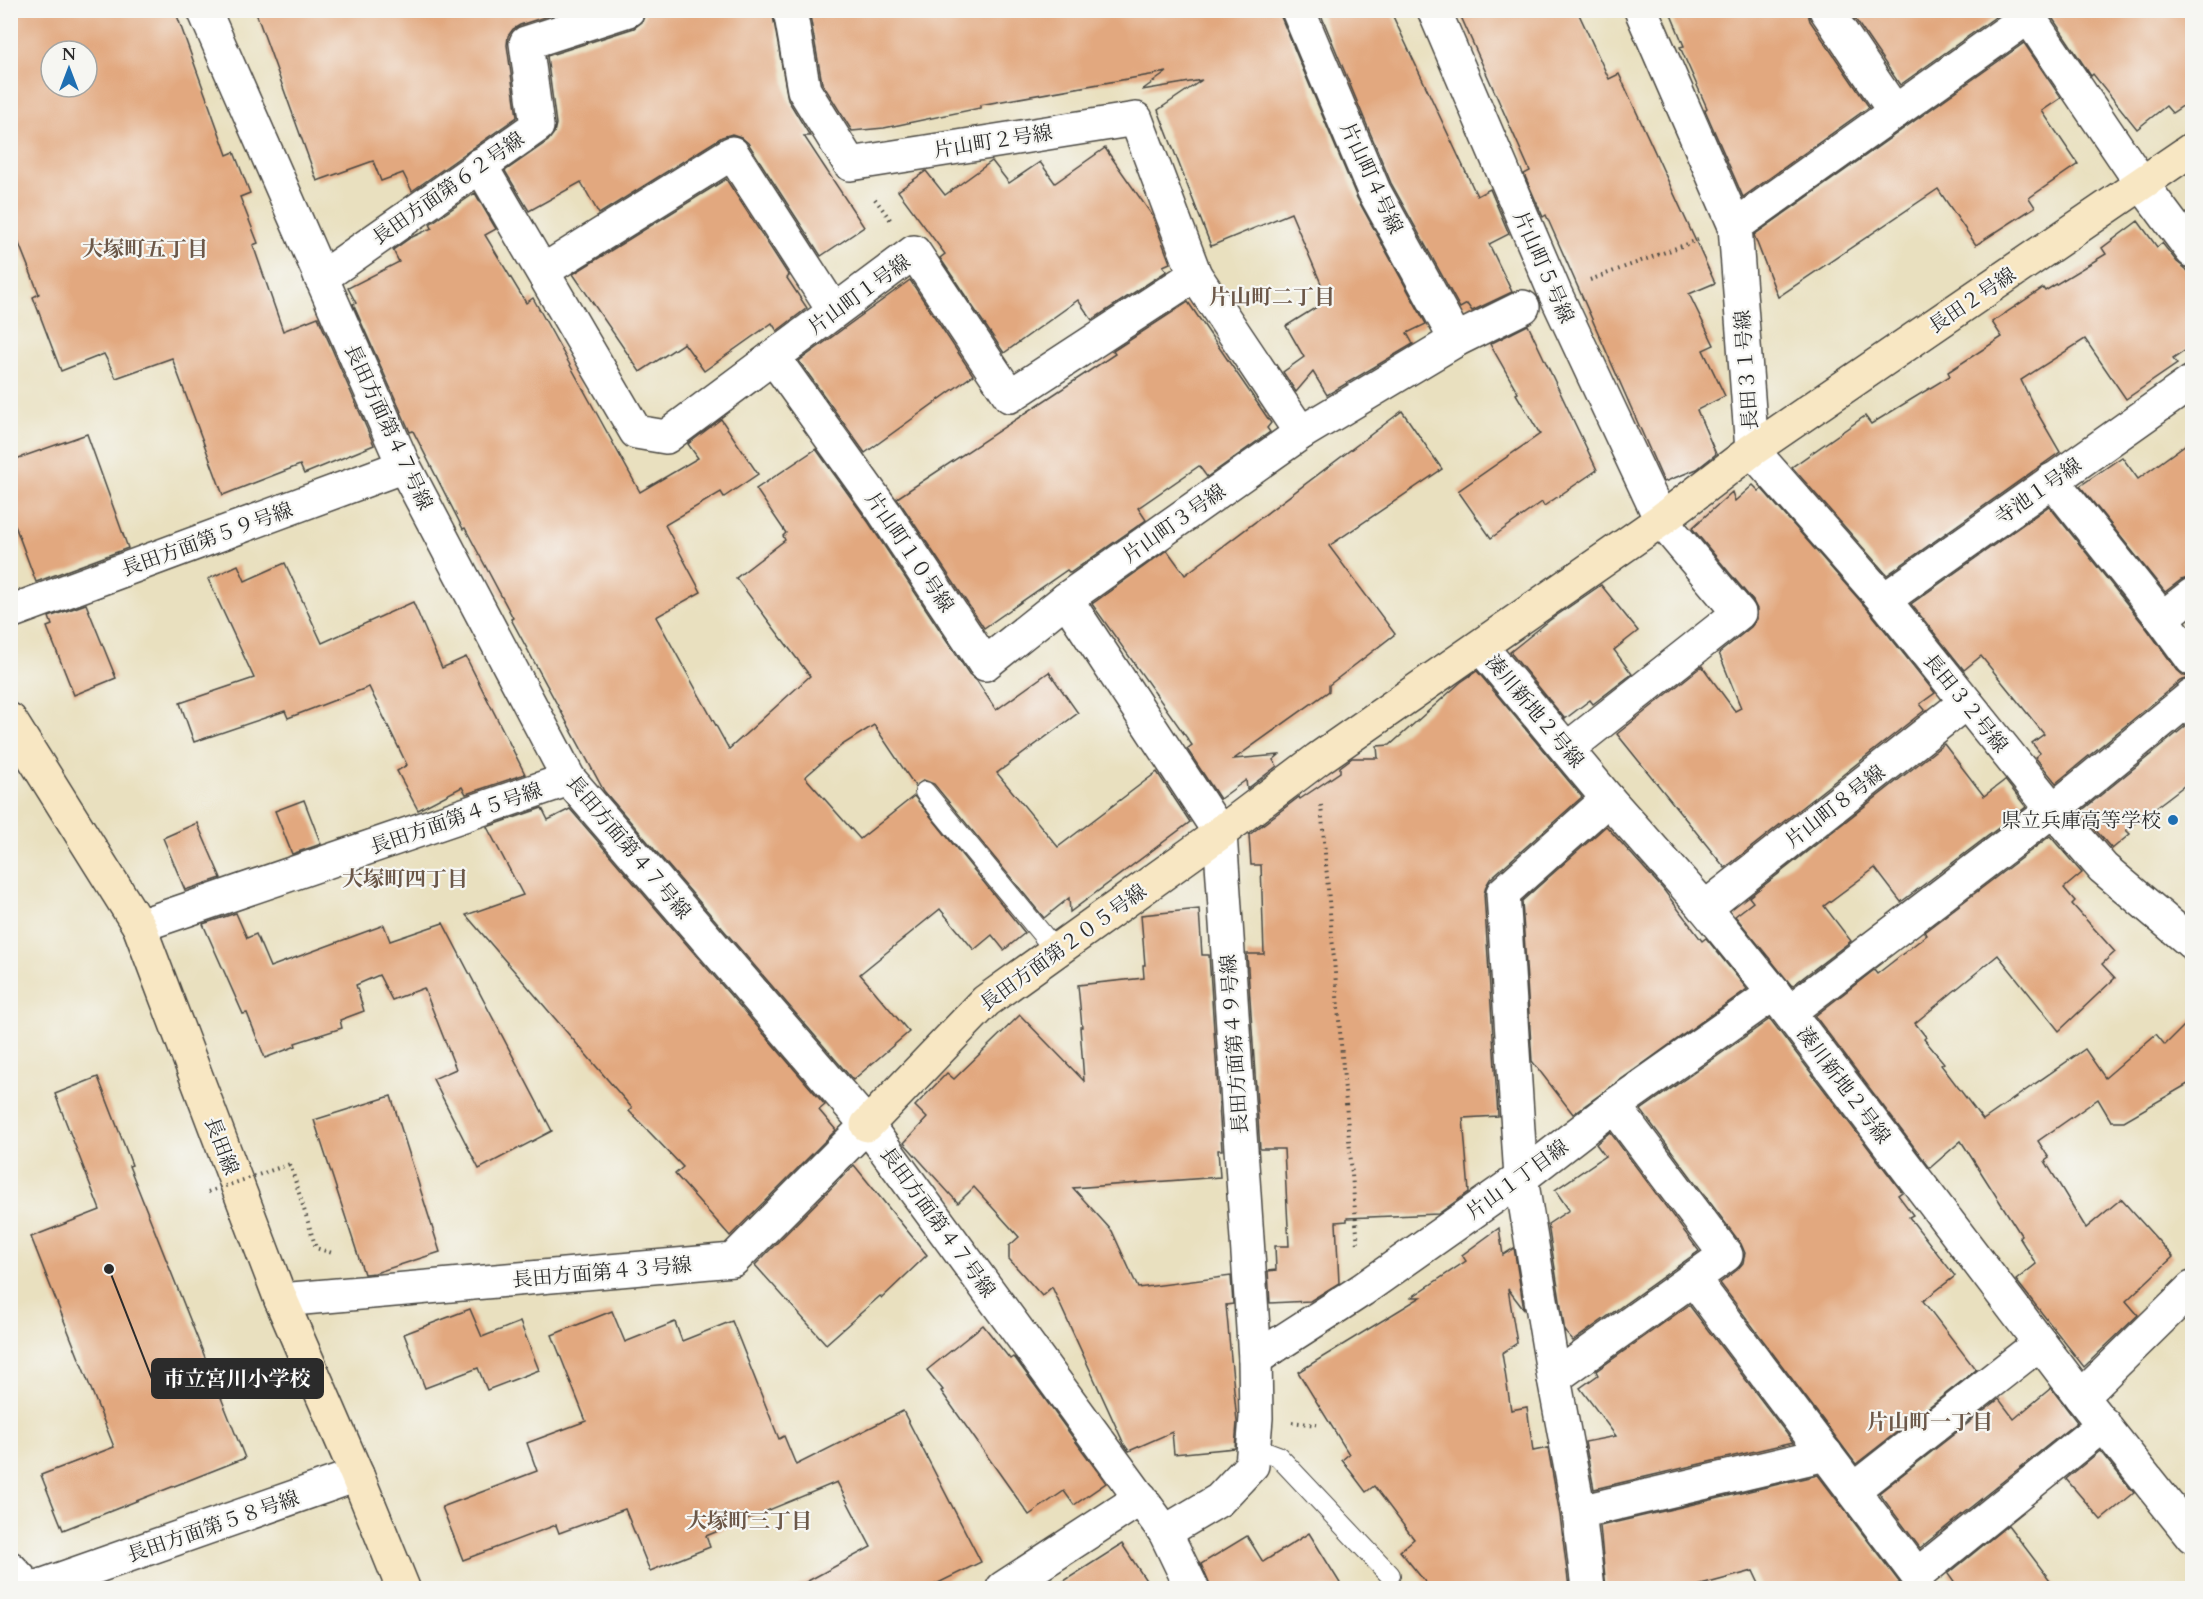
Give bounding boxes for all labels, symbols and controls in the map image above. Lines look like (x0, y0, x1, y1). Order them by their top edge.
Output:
north arrow (39, 39, 99, 99)
text: N (62, 44, 76, 66)
street label: 片山町４号線 (1334, 118, 1409, 238)
street label: 片山町２号線 (932, 119, 1054, 164)
street label: 長田方面第６２号線 (367, 126, 530, 251)
street label: 片山町５号線 (1507, 207, 1580, 328)
district label: 大塚町五丁目 (82, 235, 208, 264)
street label: 片山町１号線 (803, 248, 916, 341)
street label: 長田２号線 (1923, 261, 2021, 340)
district label: 片山町二丁目 (1209, 283, 1335, 312)
street label: 長田３１号線 (1729, 309, 1764, 431)
street label: 長田方面第４７号線 (338, 340, 439, 514)
street label: 寺池１号線 (1990, 452, 2087, 531)
street label: 片山町３号線 (1117, 478, 1231, 569)
street label: 片山町１０号線 (859, 487, 960, 618)
street label: 長田方面第５９号線 (118, 496, 296, 583)
street label: 長田３２号線 (1917, 648, 2014, 758)
street label: 湊川新地２号線 (1479, 649, 1590, 774)
street label: 片山町８号線 (1780, 759, 1891, 854)
street label: 長田方面第４７号線 (560, 770, 697, 925)
street label: 長田方面第４５号線 (367, 776, 546, 861)
place label: 県立兵庫高等学校 (2001, 807, 2161, 834)
marker: 県立兵庫高等学校 (2166, 813, 2180, 827)
district label: 大塚町四丁目 (342, 865, 468, 894)
street label: 長田方面第２０５号線 (974, 878, 1152, 1017)
street label: 長田方面第４９号線 (1215, 953, 1254, 1135)
street label: 湊川新地２号線 (1791, 1021, 1897, 1149)
street label: 長田線 (198, 1113, 245, 1179)
street label: 片山１丁目線 (1461, 1133, 1574, 1226)
street label: 長田方面第４７号線 (874, 1142, 1001, 1303)
street label: 長田方面第４３号線 (511, 1251, 693, 1294)
callout: 市立宮川小学校 (152, 1359, 323, 1398)
text: 市立宮川小学校 (164, 1365, 311, 1394)
district label: 片山町一丁目 (1867, 1408, 1993, 1437)
street label: 長田方面第５８号線 (124, 1484, 303, 1569)
district label: 大塚町三丁目 (686, 1507, 812, 1536)

